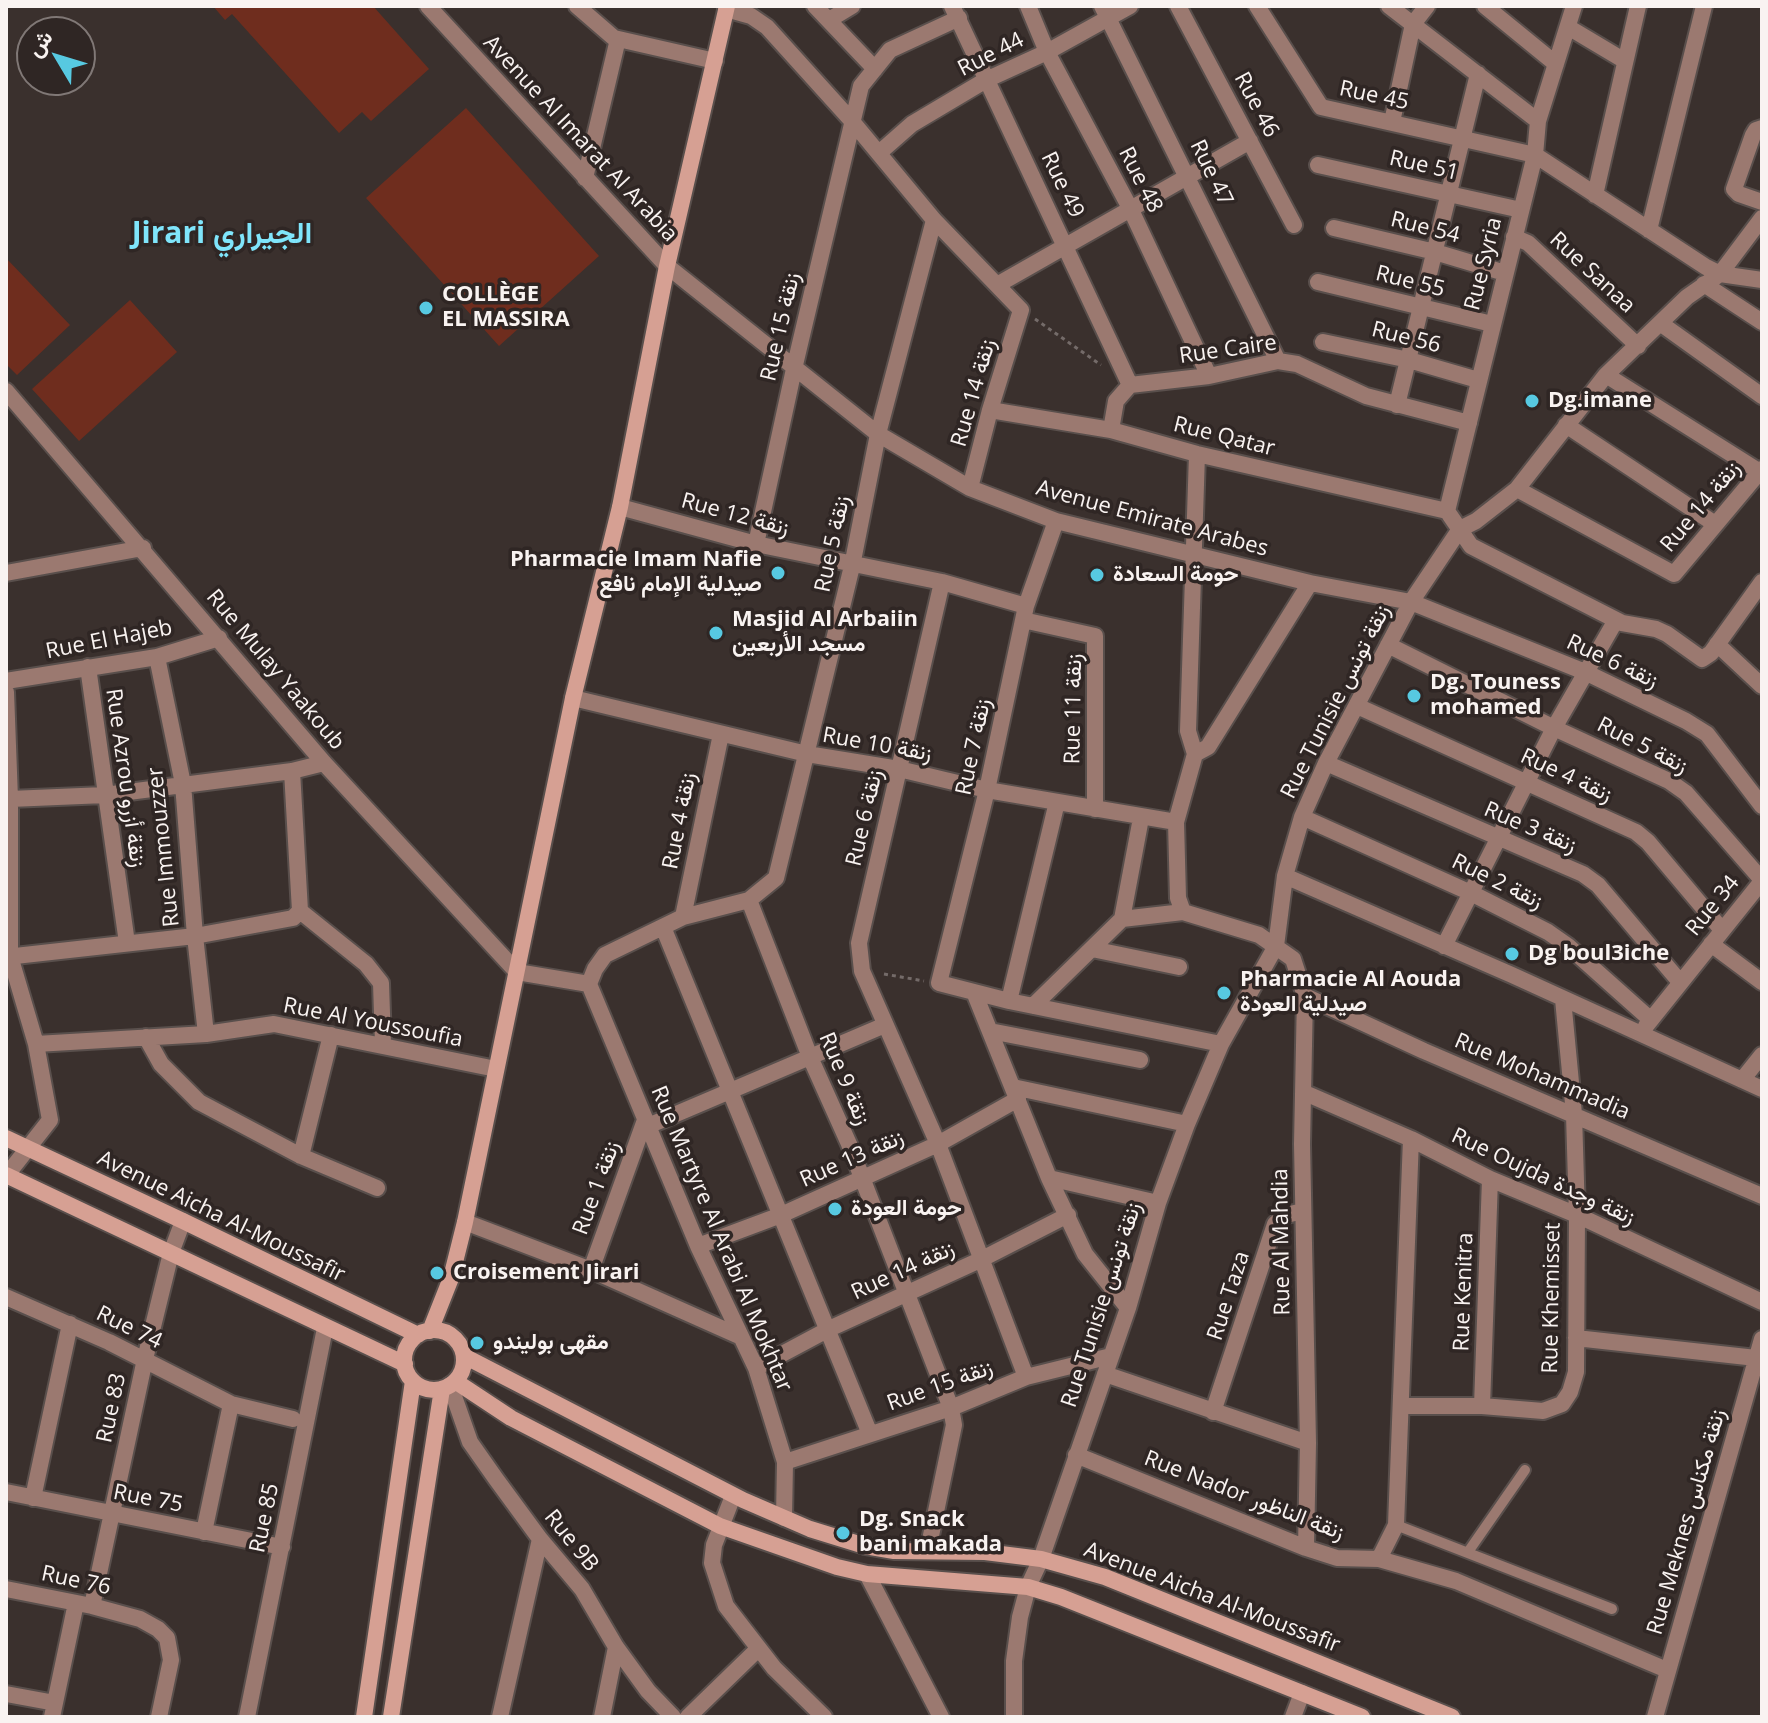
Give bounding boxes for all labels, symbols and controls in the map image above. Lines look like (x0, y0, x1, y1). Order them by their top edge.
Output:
north arrow (16, 16, 96, 96)
text: ش (19, 23, 59, 62)
street label: Rue 44 (954, 27, 1028, 83)
street label: Avenue Al Imarat Al Arabia (477, 30, 683, 248)
street label: Rue 46 (1228, 68, 1284, 142)
street label: Rue 45 (1337, 76, 1411, 116)
street label: Rue 47 (1184, 136, 1238, 210)
street label: Rue 48 (1112, 143, 1168, 217)
street label: Rue 51 (1387, 145, 1461, 187)
street label: Rue 49 (1035, 148, 1089, 222)
street label: Rue 54 (1388, 207, 1462, 249)
street label: Rue Syria (1460, 215, 1508, 313)
district label: Jirari الجيراري (132, 216, 312, 252)
street label: Rue Sanaa (1544, 227, 1640, 319)
street label: Rue 55 (1373, 261, 1447, 303)
street label: Rue 15 زنقة (756, 270, 806, 384)
place label: COLLÈGE EL MASSIRA (442, 282, 570, 334)
marker: COLLÈGE EL MASSIRA (417, 299, 435, 317)
street label: Rue 56 (1369, 317, 1443, 359)
street label: Rue Caire (1178, 330, 1278, 370)
street label: Rue 14 زنقة (946, 336, 1002, 450)
place label: Dg.imane (1548, 388, 1652, 414)
marker: Dg.imane (1523, 392, 1541, 410)
street label: Rue Qatar (1171, 412, 1277, 462)
street label: Rue 14 زنقة (1655, 456, 1747, 558)
street label: Avenue Emirate Arabes (1033, 475, 1271, 563)
street label: Rue 12 زنقة (678, 488, 792, 542)
street label: Rue 5 زنقة (810, 493, 856, 595)
place label: Pharmacie Imam Nafie صيدلية الإمام نافع (510, 547, 762, 598)
place label: حومة السعادة (1113, 562, 1238, 588)
marker: Pharmacie Imam Nafie صيدلية الإمام نافع (769, 564, 787, 582)
marker: حومة السعادة (1088, 566, 1106, 584)
street label: Rue Mulay Yaakoub (200, 584, 350, 756)
street label: Rue Tunisie زنقة تونس (1276, 601, 1396, 803)
place label: Masjid Al Arbaiin مسجد الأربعين (732, 607, 918, 658)
street label: Rue El Hajeb (43, 615, 175, 665)
marker: Masjid Al Arbaiin مسجد الأربعين (707, 624, 725, 642)
street label: Rue 6 زنقة (1562, 629, 1662, 695)
street label: Rue 11 زنقة (1060, 653, 1088, 765)
place label: Dg. Touness mohamed (1430, 670, 1561, 722)
street label: Rue Azrou زنقة أزرو (99, 687, 151, 869)
marker: Dg. Touness mohamed (1405, 687, 1423, 705)
street label: Rue 7 زنقة (951, 696, 997, 798)
street label: Rue 5 زنقة (1592, 712, 1692, 780)
street label: Rue 10 زنقة (820, 722, 934, 768)
street label: Rue 4 زنقة (1516, 743, 1616, 809)
street label: Rue Immouzzer (142, 766, 186, 928)
street label: Rue 6 زنقة (841, 767, 889, 869)
street label: Rue 4 زنقة (658, 770, 702, 872)
street label: Rue 3 زنقة (1480, 797, 1580, 859)
street label: Rue 2 زنقة (1447, 849, 1547, 915)
street label: Rue 34 (1681, 870, 1745, 942)
place label: Dg boul3iche (1528, 941, 1669, 967)
marker: Dg boul3iche (1503, 945, 1521, 963)
place label: Pharmacie Al Aouda صيدلية العودة (1240, 967, 1461, 1018)
marker: Pharmacie Al Aouda صيدلية العودة (1215, 984, 1233, 1002)
street label: Rue Al Youssoufia (281, 993, 465, 1053)
street label: Rue Mohammadia (1450, 1028, 1634, 1126)
street label: Rue 9 زنقة (813, 1029, 875, 1129)
street label: Rue Martyre Al Arabi Al Mokhtar (644, 1082, 798, 1396)
street label: Rue Oujda زنقة وجدة (1447, 1123, 1639, 1231)
street label: Rue 13 زنقة (796, 1124, 908, 1194)
street label: Rue 1 زنقة (568, 1137, 626, 1239)
street label: Avenue Aicha Al-Moussafir (93, 1146, 349, 1288)
street label: Rue Al Mahdia (1268, 1168, 1296, 1316)
place label: حومة العودة (851, 1196, 962, 1222)
street label: Rue Tunisie زنقة تونس (1056, 1199, 1148, 1411)
marker: حومة العودة (826, 1200, 844, 1218)
street label: Rue Khemisset (1537, 1222, 1567, 1374)
street label: Rue Kenitra (1449, 1232, 1479, 1352)
street label: Rue 14 زنقة (847, 1236, 959, 1306)
street label: Rue Taza (1202, 1248, 1256, 1344)
place label: Croisement Jirari (453, 1260, 640, 1286)
marker: Croisement Jirari (428, 1264, 446, 1282)
street label: Rue 74 (92, 1301, 166, 1355)
place label: مقهى بوليندو (493, 1330, 609, 1356)
marker: مقهى بوليندو (468, 1334, 486, 1352)
street label: Rue 15 زنقة (883, 1355, 997, 1417)
street label: Rue 83 (92, 1371, 132, 1445)
street label: Rue Meknes زنقة مكناس (1642, 1406, 1732, 1638)
street label: Rue Nador زنقة الناظور (1140, 1446, 1348, 1546)
street label: Rue 75 (111, 1479, 185, 1519)
street label: Rue 85 (245, 1481, 285, 1555)
street label: Rue 9B (538, 1505, 604, 1577)
place label: Dg. Snack bani makada (859, 1507, 1002, 1558)
marker: Dg. Snack bani makada (834, 1524, 852, 1542)
street label: Avenue Aicha Al-Moussafir (1080, 1537, 1344, 1659)
street label: Rue 76 (39, 1561, 113, 1601)

